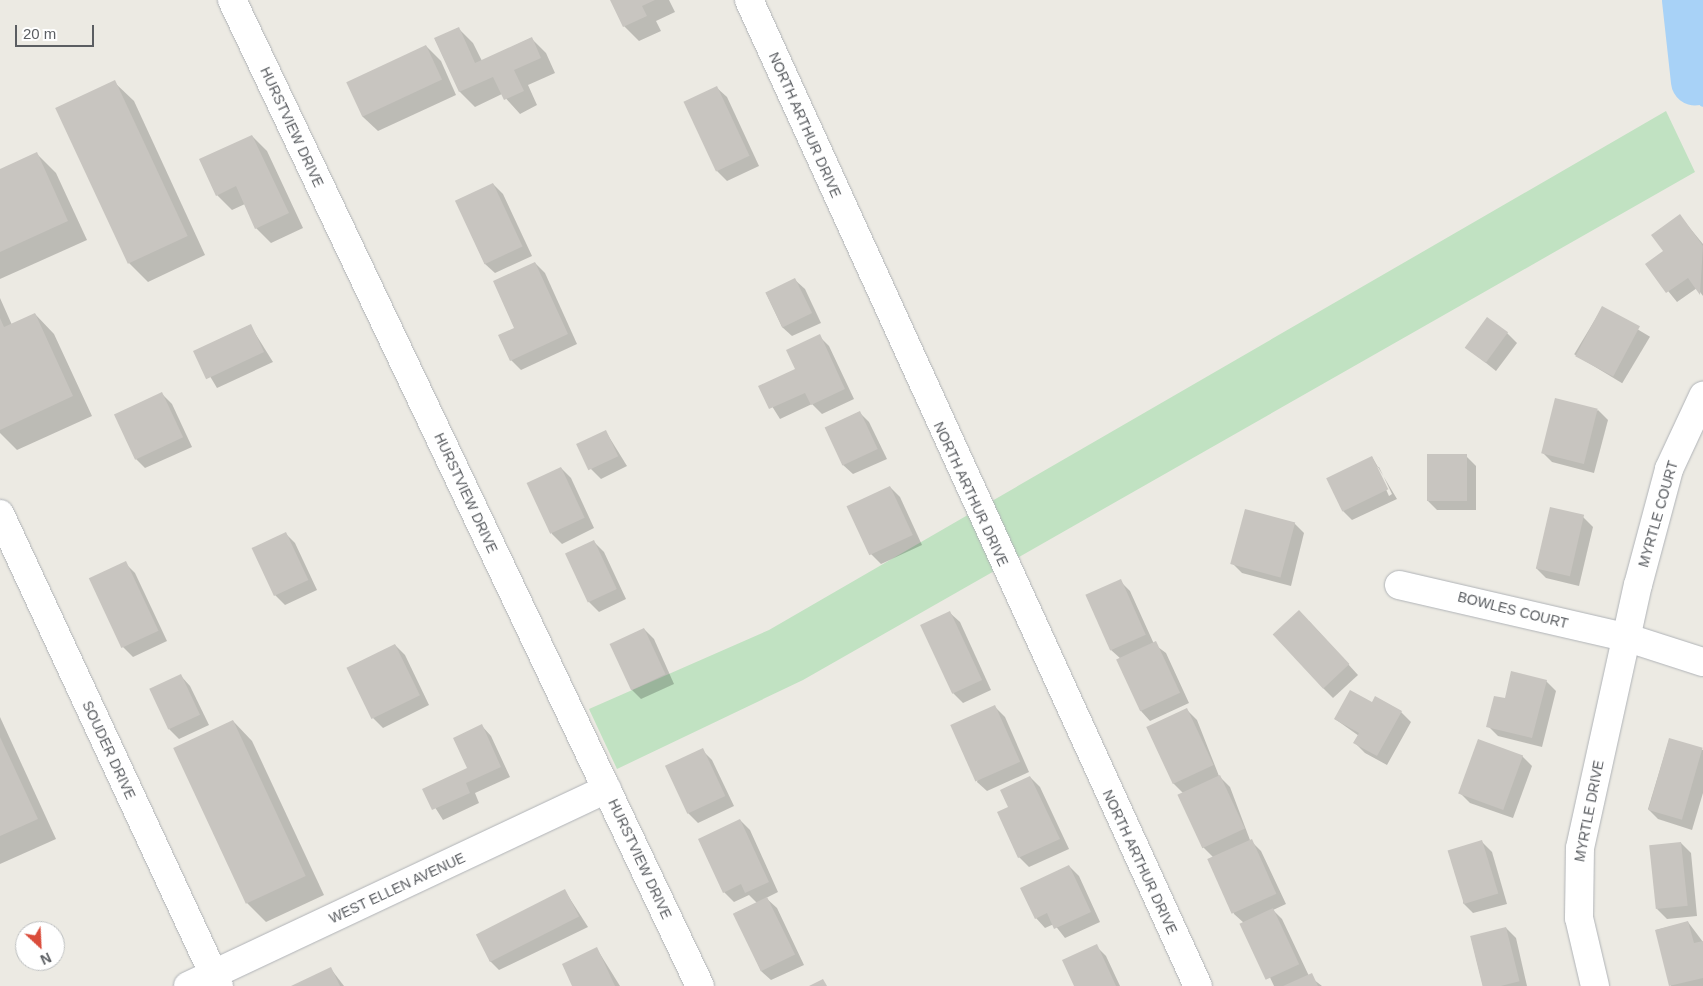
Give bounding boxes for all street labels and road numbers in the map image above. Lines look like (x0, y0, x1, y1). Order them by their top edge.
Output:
street label: NORTH ARTHUR DRIVE (765, 49, 845, 201)
street label: HURSTVIEW DRIVE (257, 64, 327, 190)
street label: NORTH ARTHUR DRIVE (930, 419, 1012, 569)
street label: HURSTVIEW DRIVE (431, 430, 501, 556)
street label: MYRTLE COURT (1635, 459, 1681, 569)
street label: BOWLES COURT (1456, 588, 1570, 632)
street label: SOUDER DRIVE (79, 698, 139, 802)
street label: MYRTLE DRIVE (1571, 759, 1607, 863)
street label: NORTH ARTHUR DRIVE (1099, 787, 1181, 937)
street label: HURSTVIEW DRIVE (605, 796, 675, 922)
street label: WEST ELLEN AVENUE (326, 849, 468, 927)

